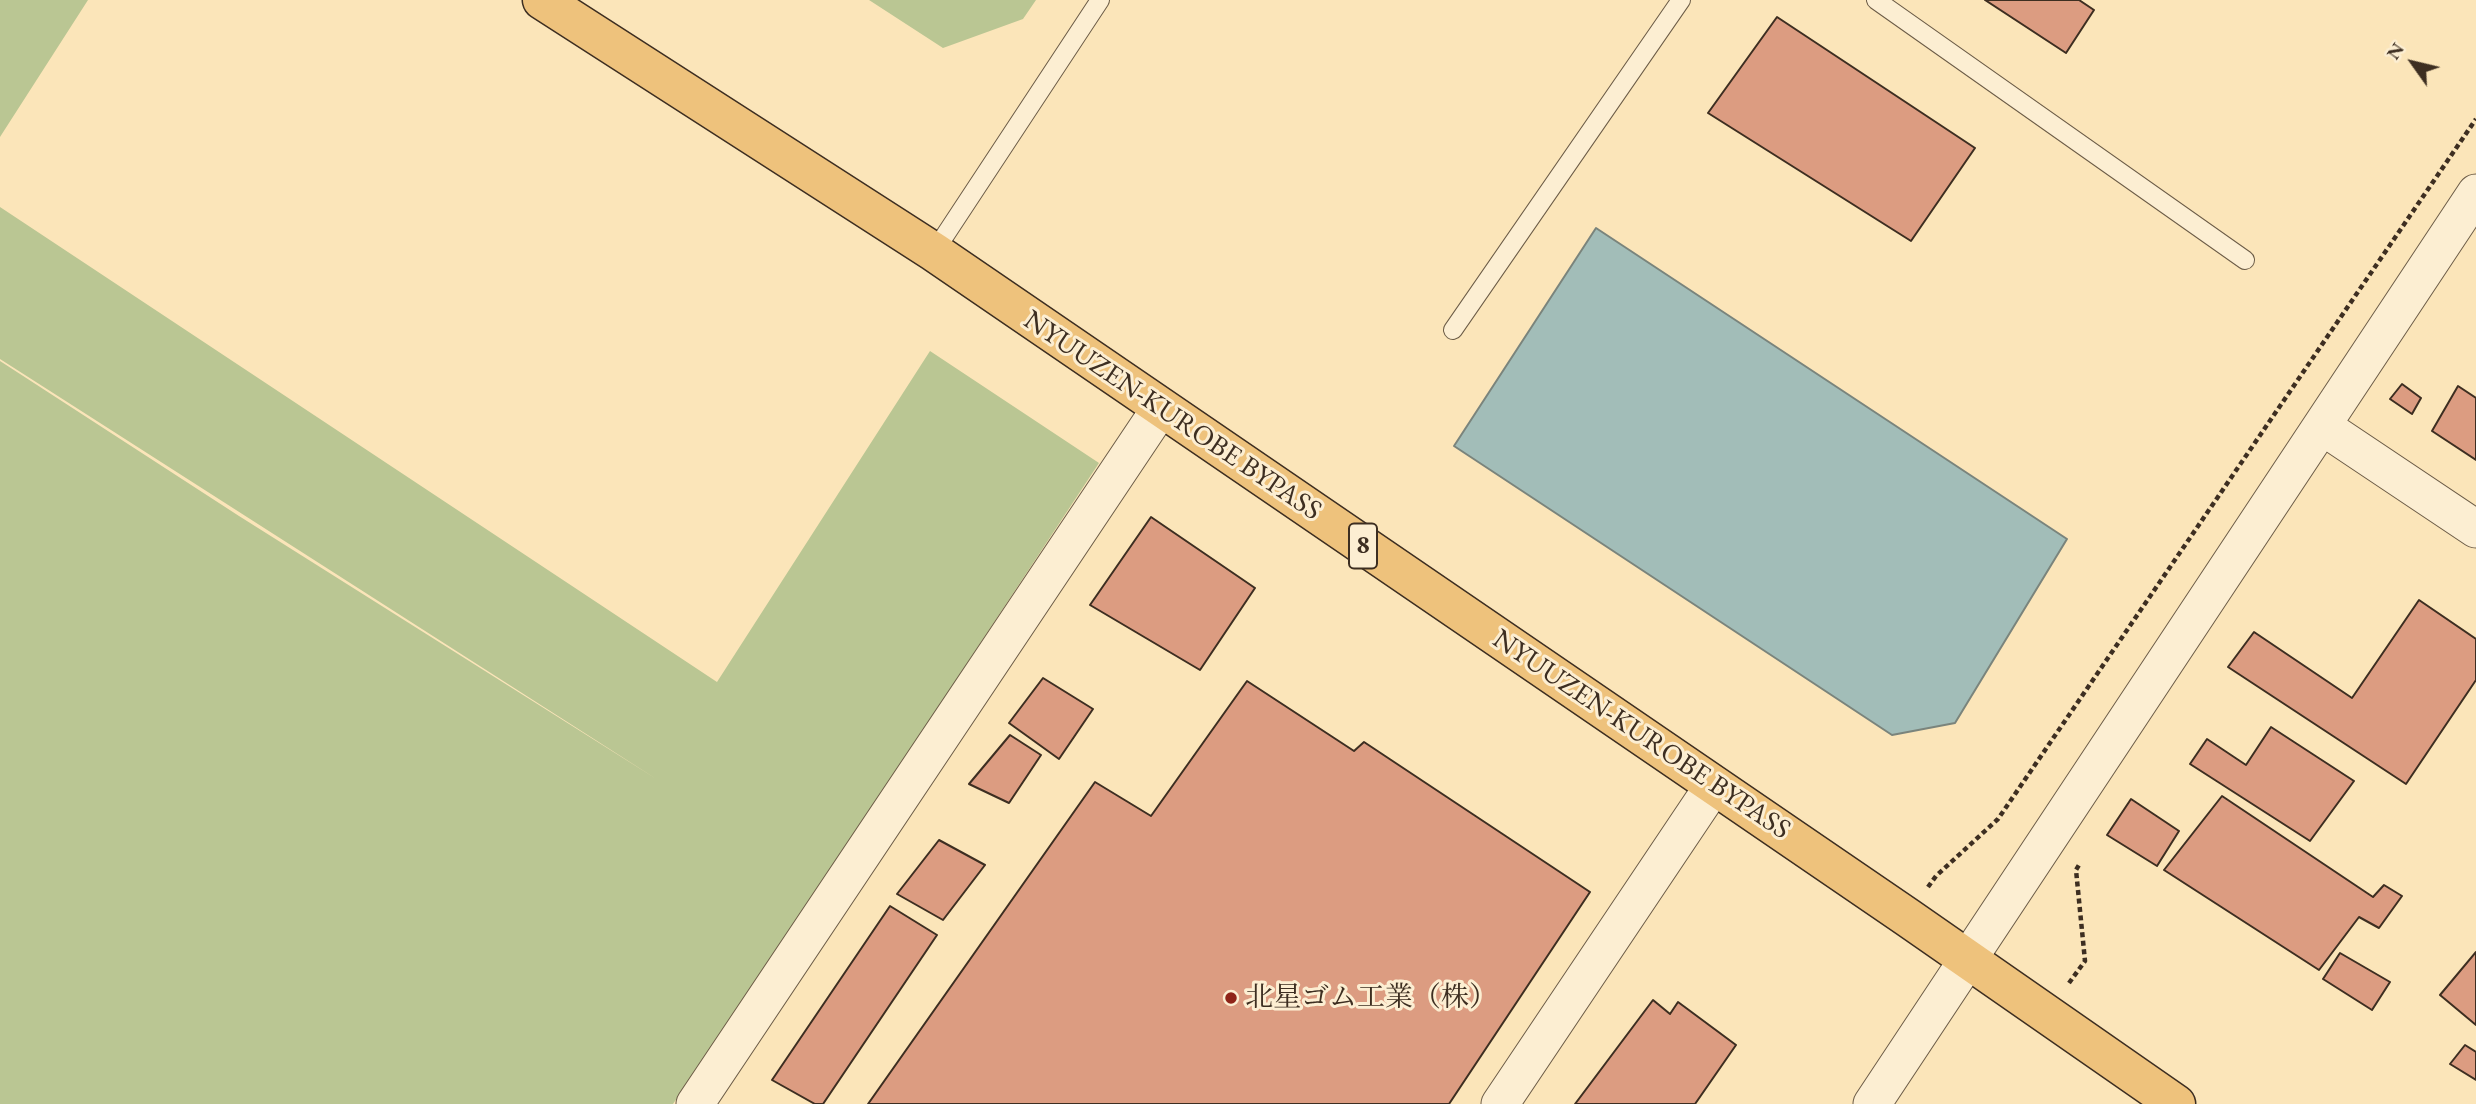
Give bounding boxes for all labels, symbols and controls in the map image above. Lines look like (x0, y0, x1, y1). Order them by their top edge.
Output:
north arrow (2378, 28, 2448, 98)
text: N (2381, 38, 2410, 64)
street label: NYUUZEN-KUROBE BYPASS (1017, 304, 1327, 528)
road number: 8 (1349, 524, 1377, 568)
street label: NYUUZEN-KUROBE BYPASS (1486, 623, 1796, 847)
place label: 北星ゴム工業（株） (1245, 981, 1497, 1015)
marker: 北星ゴム工業（株） (1223, 990, 1239, 1006)

